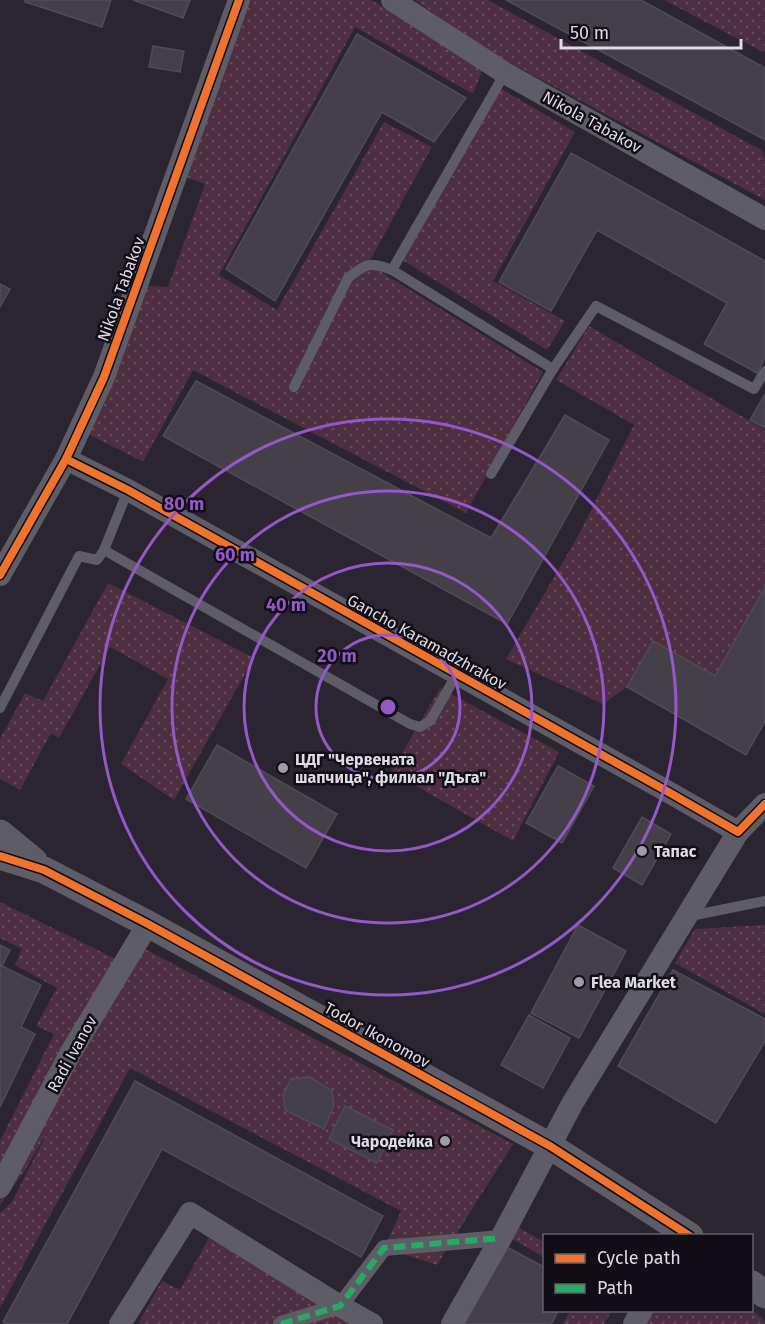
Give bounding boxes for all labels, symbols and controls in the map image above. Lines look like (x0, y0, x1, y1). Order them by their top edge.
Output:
scale bar (561, 12, 741, 50)
text: 50 m (570, 22, 609, 44)
street label: Nikola Tabakov (539, 87, 645, 157)
street label: Nikola Tabakov (93, 234, 149, 344)
text: 80 m (164, 493, 204, 515)
text: 60 m (215, 544, 255, 566)
street label: Gancho Karamadzhrakov (344, 590, 510, 694)
text: 40 m (266, 594, 306, 616)
text: 20 m (317, 645, 357, 667)
centre of rings (378, 697, 398, 717)
place label: ЦДГ "Червената шапчица", филиал "Дъга" (295, 750, 486, 787)
marker: ЦДГ "Червената шапчица", филиал "Дъга" (276, 761, 290, 775)
place label: Тапас (654, 842, 697, 861)
marker: Тапас (635, 844, 649, 858)
place label: Flea Market (591, 973, 677, 992)
marker: Flea Market (572, 975, 586, 989)
street label: Todor Ikonomov (321, 998, 433, 1072)
street label: Radi Ivanov (43, 1013, 101, 1095)
place label: Чародейка (351, 1132, 433, 1151)
marker: Чародейка (438, 1134, 452, 1148)
legend (543, 1234, 753, 1312)
text: Cycle path (597, 1247, 681, 1269)
text: Path (597, 1277, 633, 1299)

